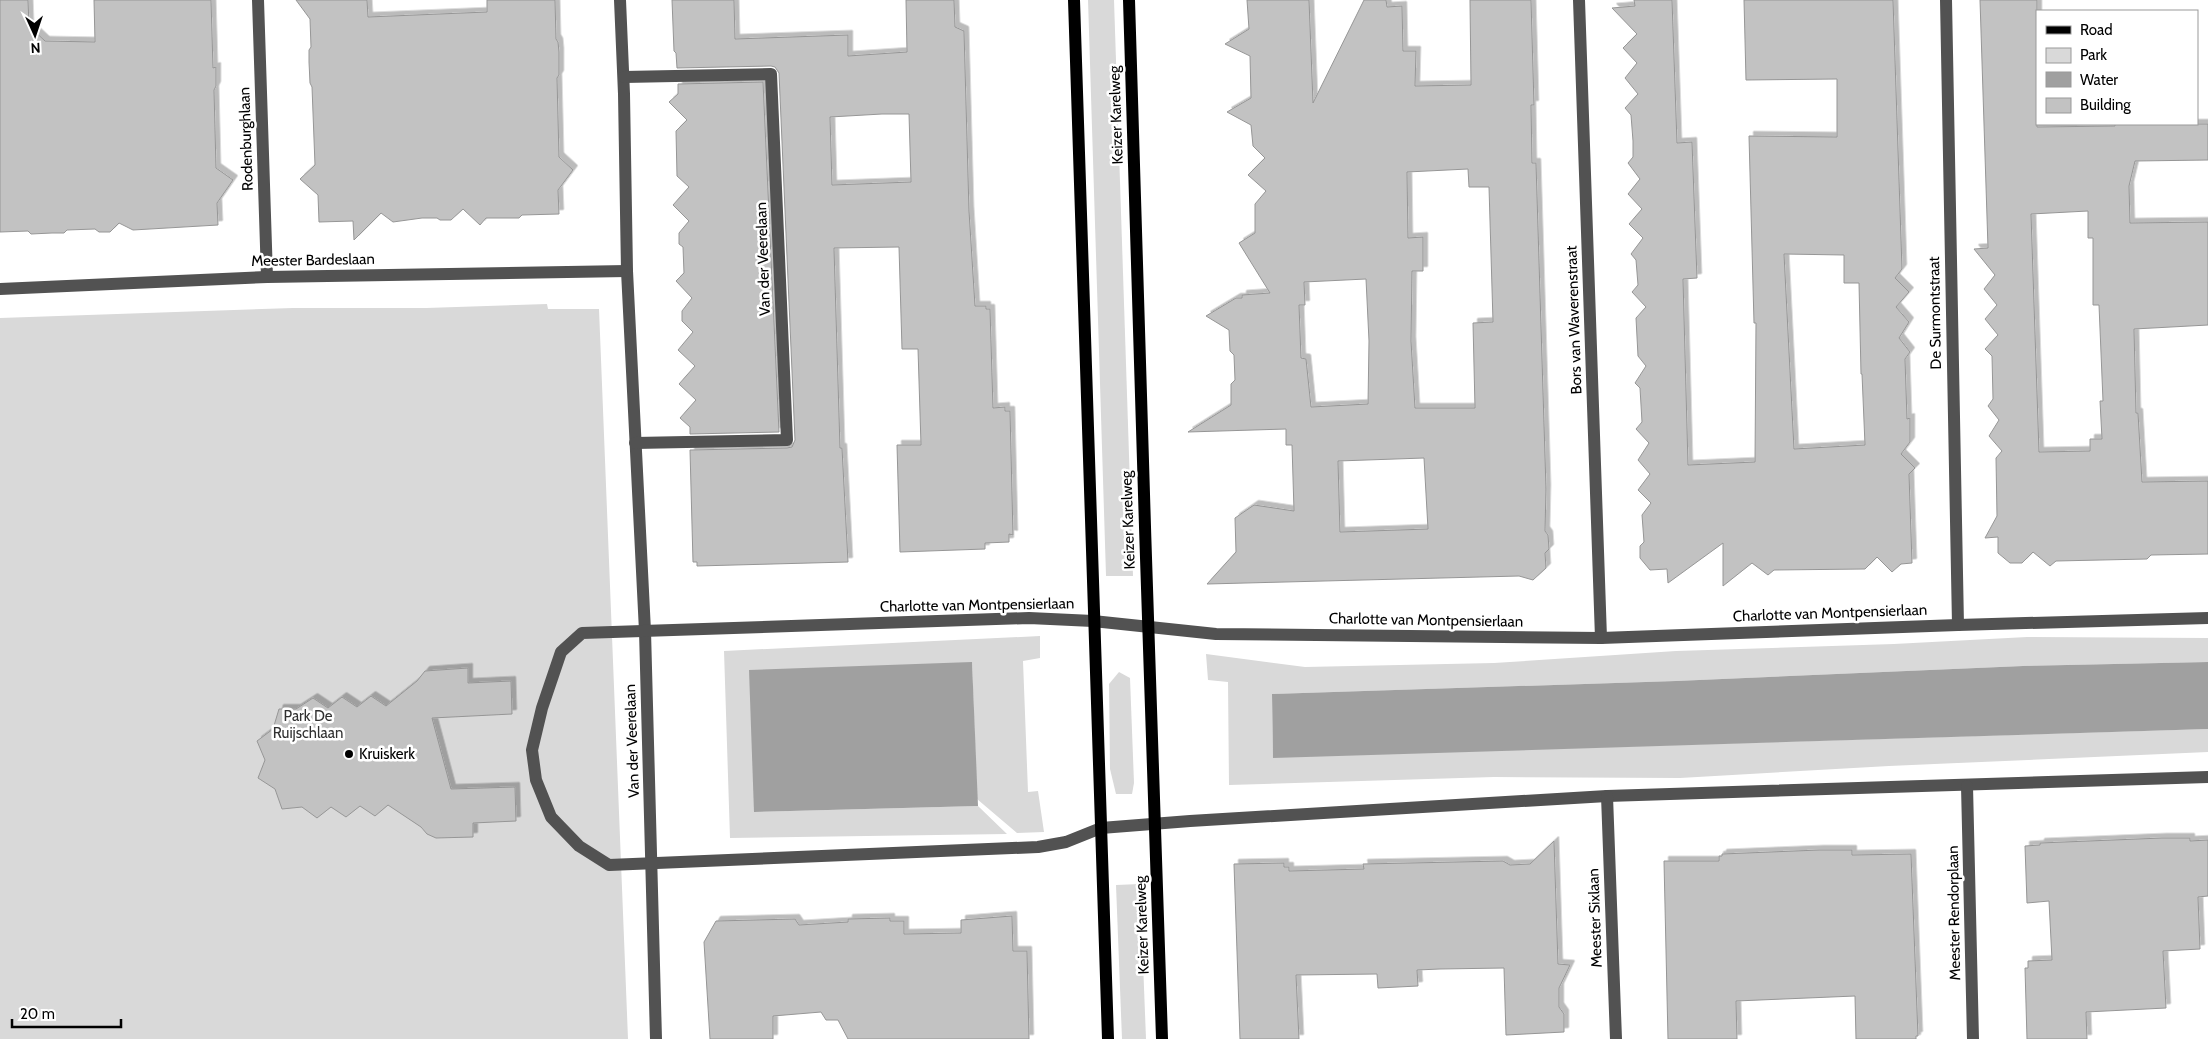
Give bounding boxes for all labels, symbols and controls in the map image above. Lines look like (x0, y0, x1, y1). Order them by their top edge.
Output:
north arrow (10, 10, 60, 60)
legend (2036, 10, 2198, 125)
text: Road (2080, 21, 2113, 39)
text: N (30, 39, 41, 57)
text: Park (2080, 46, 2107, 64)
street label: Keizer Karelweg (1105, 65, 1127, 165)
text: Water (2080, 71, 2118, 89)
street label: Rodenburghlaan (235, 87, 257, 191)
text: Building (2080, 96, 2131, 114)
street label: Van der Veerelaan (752, 202, 774, 316)
street label: Bors van Waverenstraat (1562, 245, 1586, 395)
street label: Meester Bardeslaan (251, 250, 375, 270)
street label: De Surmontstraat (1925, 256, 1945, 370)
street label: Keizer Karelweg (1117, 470, 1139, 570)
street label: Charlotte van Montpensierlaan (880, 594, 1074, 616)
street label: Charlotte van Montpensierlaan (1733, 601, 1927, 625)
street label: Charlotte van Montpensierlaan (1329, 609, 1523, 631)
street label: Van der Veerelaan (621, 684, 643, 798)
park label: Park De Ruijschlaan (273, 707, 343, 742)
place label: Kruiskerk (359, 745, 415, 763)
marker: Kruiskerk (343, 748, 355, 760)
street label: Meester Rendorplaan (1944, 845, 1964, 981)
street label: Meester Sixlaan (1584, 868, 1606, 968)
street label: Keizer Karelweg (1131, 875, 1153, 975)
scale bar (12, 996, 121, 1028)
text: 20 m (20, 1005, 55, 1023)

